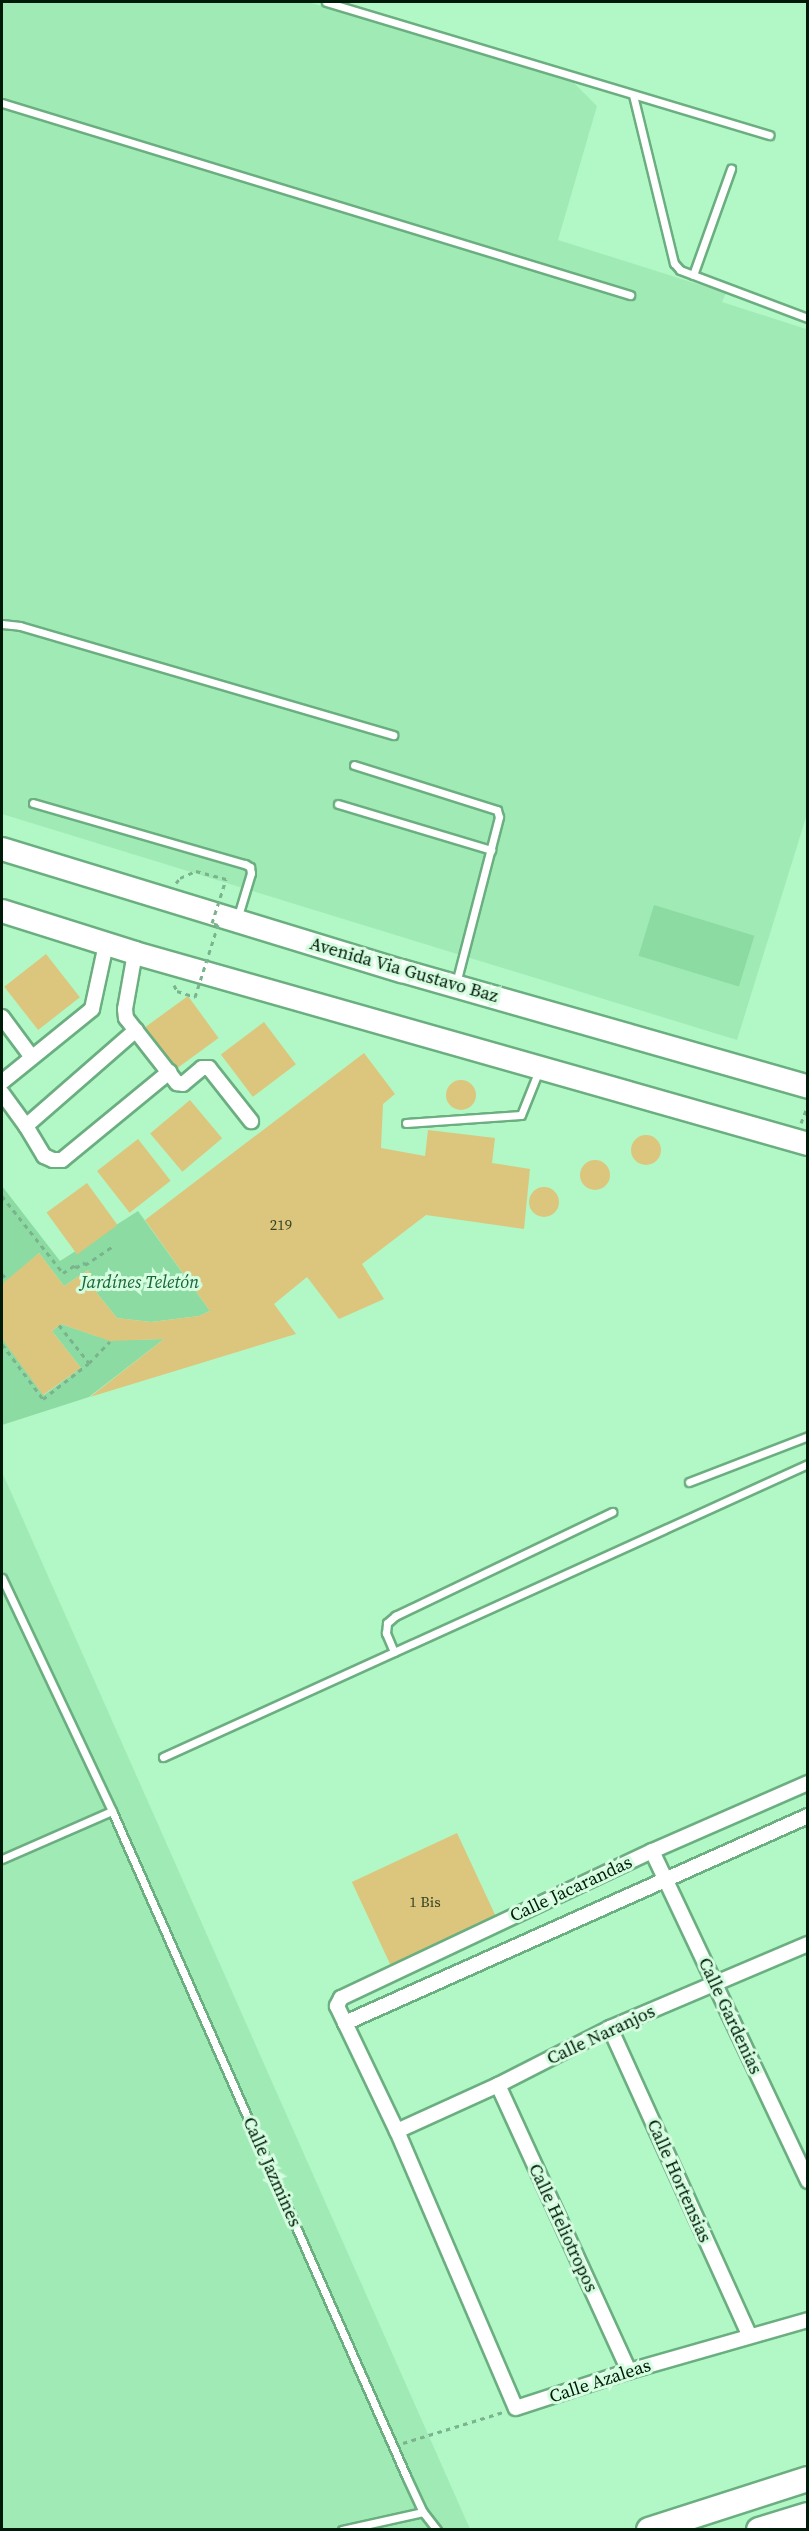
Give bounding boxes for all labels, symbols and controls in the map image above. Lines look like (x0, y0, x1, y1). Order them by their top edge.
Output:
street label: Avenida Via Gustavo Baz (307, 933, 501, 1007)
house number: 219 (270, 1216, 292, 1234)
park label: Jardínes Teletón (81, 1271, 199, 1293)
street label: Calle Jacarandas (506, 1851, 636, 1927)
house number: 1 Bis (409, 1893, 441, 1911)
street label: Calle Gardenias (694, 1954, 766, 2078)
street label: Calle Naranjos (544, 2001, 658, 2069)
street label: Calle Jazmines (238, 2114, 306, 2230)
street label: Calle Hortensias (642, 2116, 716, 2246)
street label: Calle Heliotropos (524, 2160, 602, 2296)
street label: Calle Azaleas (547, 2354, 653, 2408)

